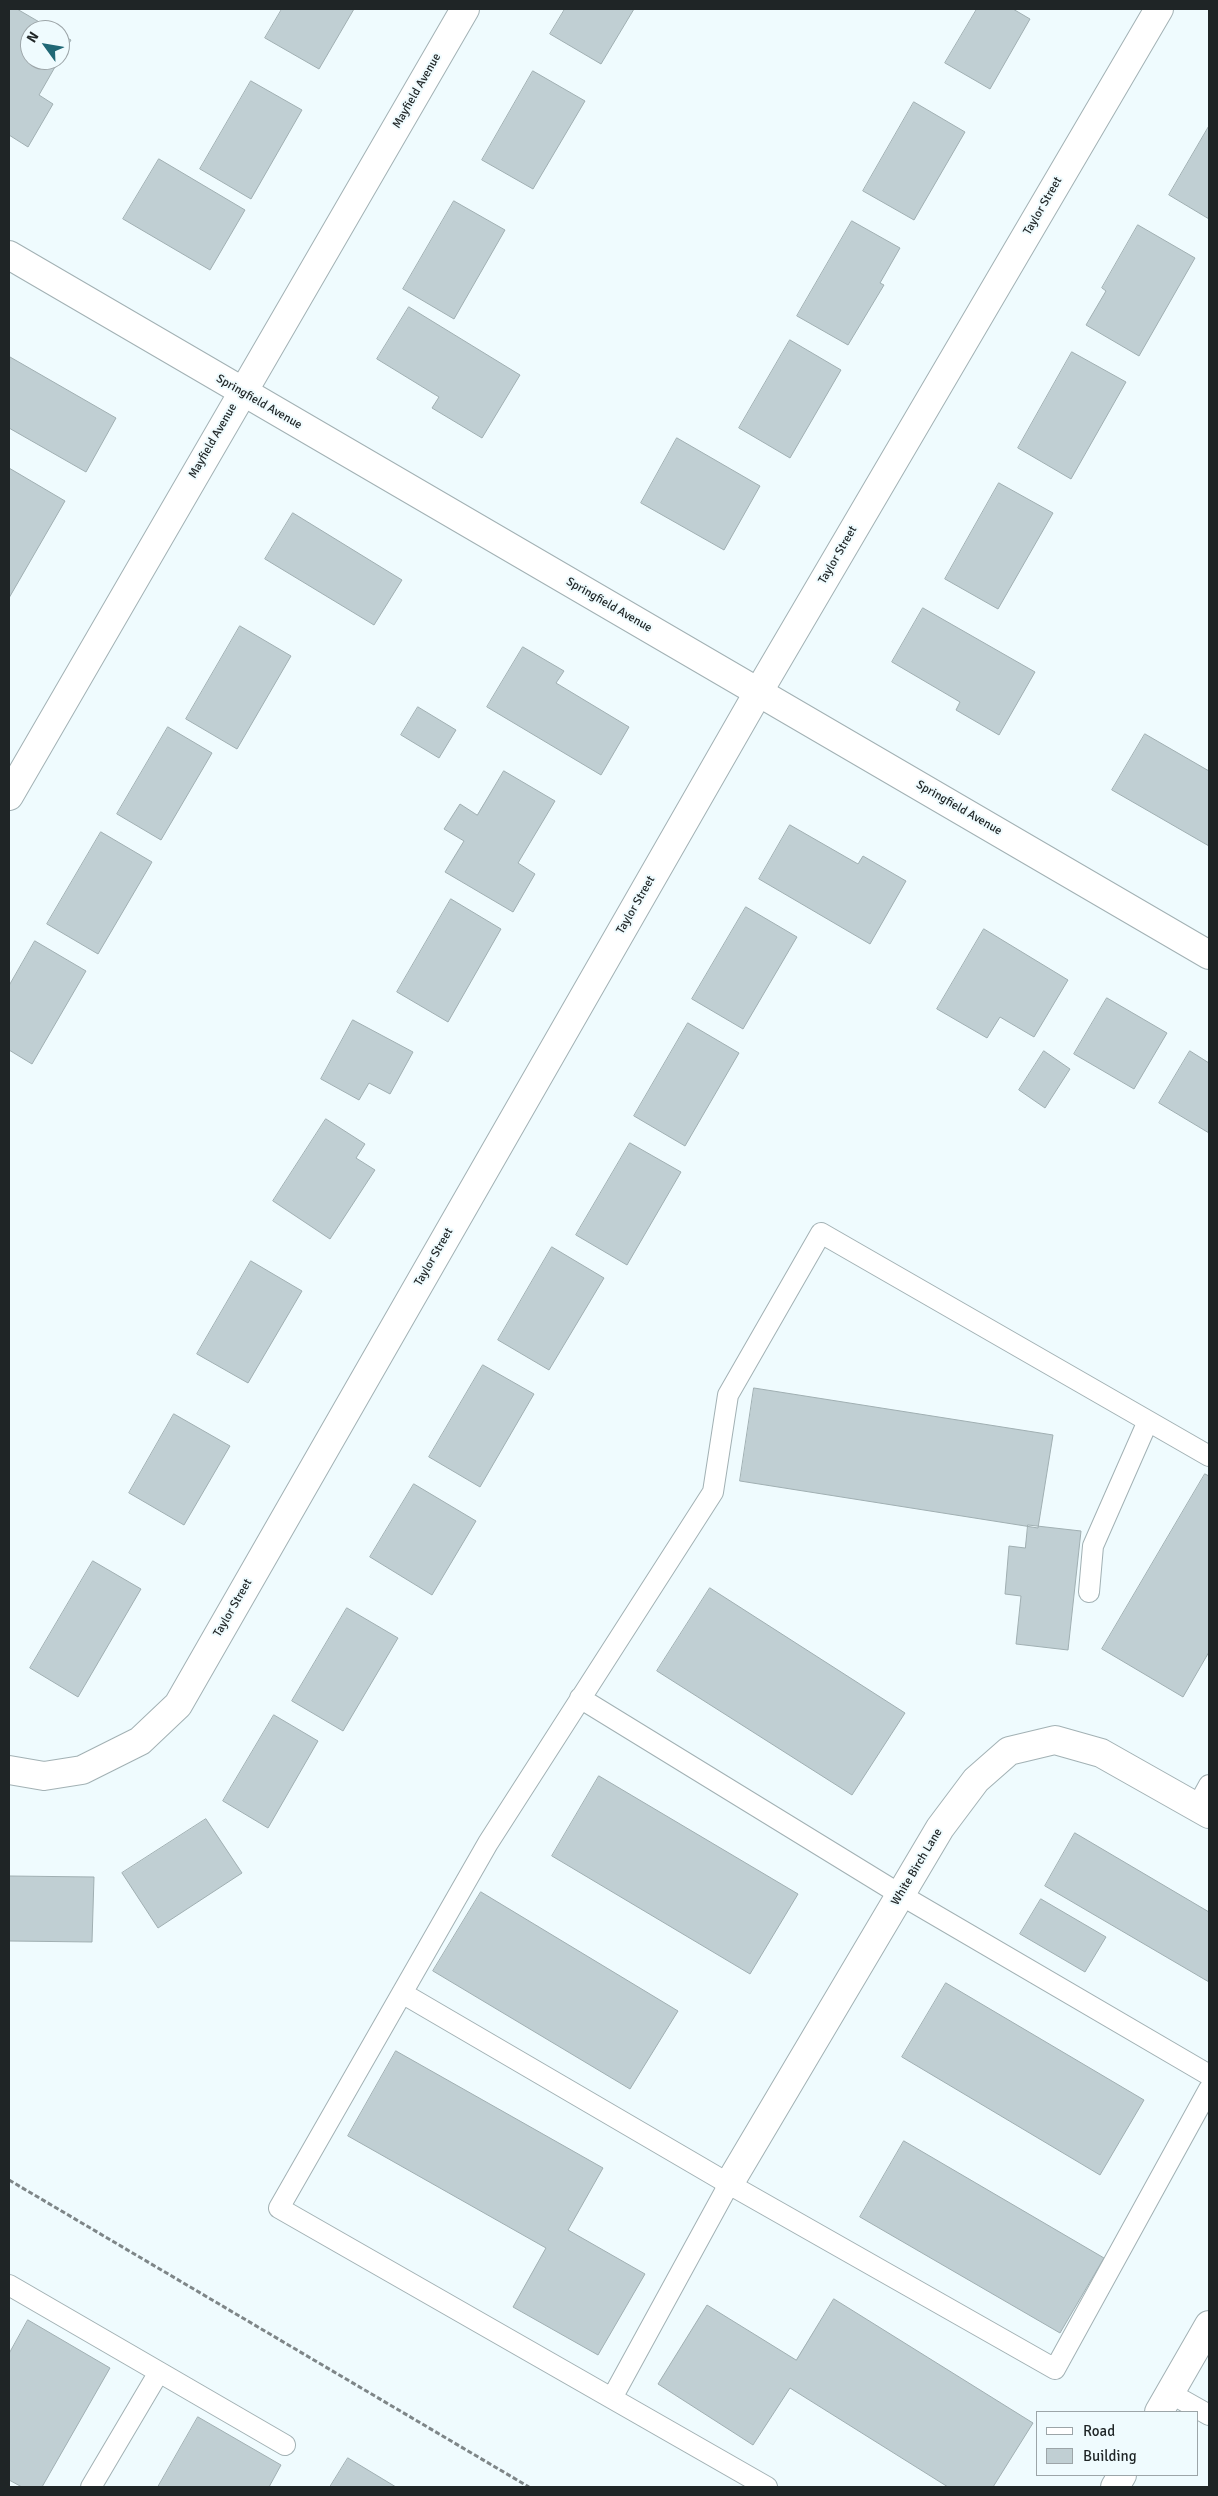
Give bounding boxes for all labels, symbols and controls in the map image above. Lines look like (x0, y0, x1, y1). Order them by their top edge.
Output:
north arrow (20, 20, 70, 70)
text: N (23, 29, 42, 46)
street label: Mayfield Avenue (390, 51, 444, 131)
street label: Taylor Street (1021, 174, 1065, 238)
street label: Springfield Avenue (214, 372, 304, 432)
street label: Mayfield Avenue (186, 401, 240, 481)
street label: Taylor Street (816, 523, 860, 587)
street label: Springfield Avenue (564, 575, 654, 635)
street label: Springfield Avenue (914, 778, 1004, 838)
street label: Taylor Street (614, 873, 658, 937)
street label: Taylor Street (412, 1225, 456, 1289)
street label: Taylor Street (211, 1576, 255, 1640)
street label: White Birch Lane (888, 1826, 946, 1908)
legend (1036, 2411, 1198, 2476)
text: Road (1083, 2422, 1115, 2440)
text: Building (1083, 2447, 1137, 2465)

